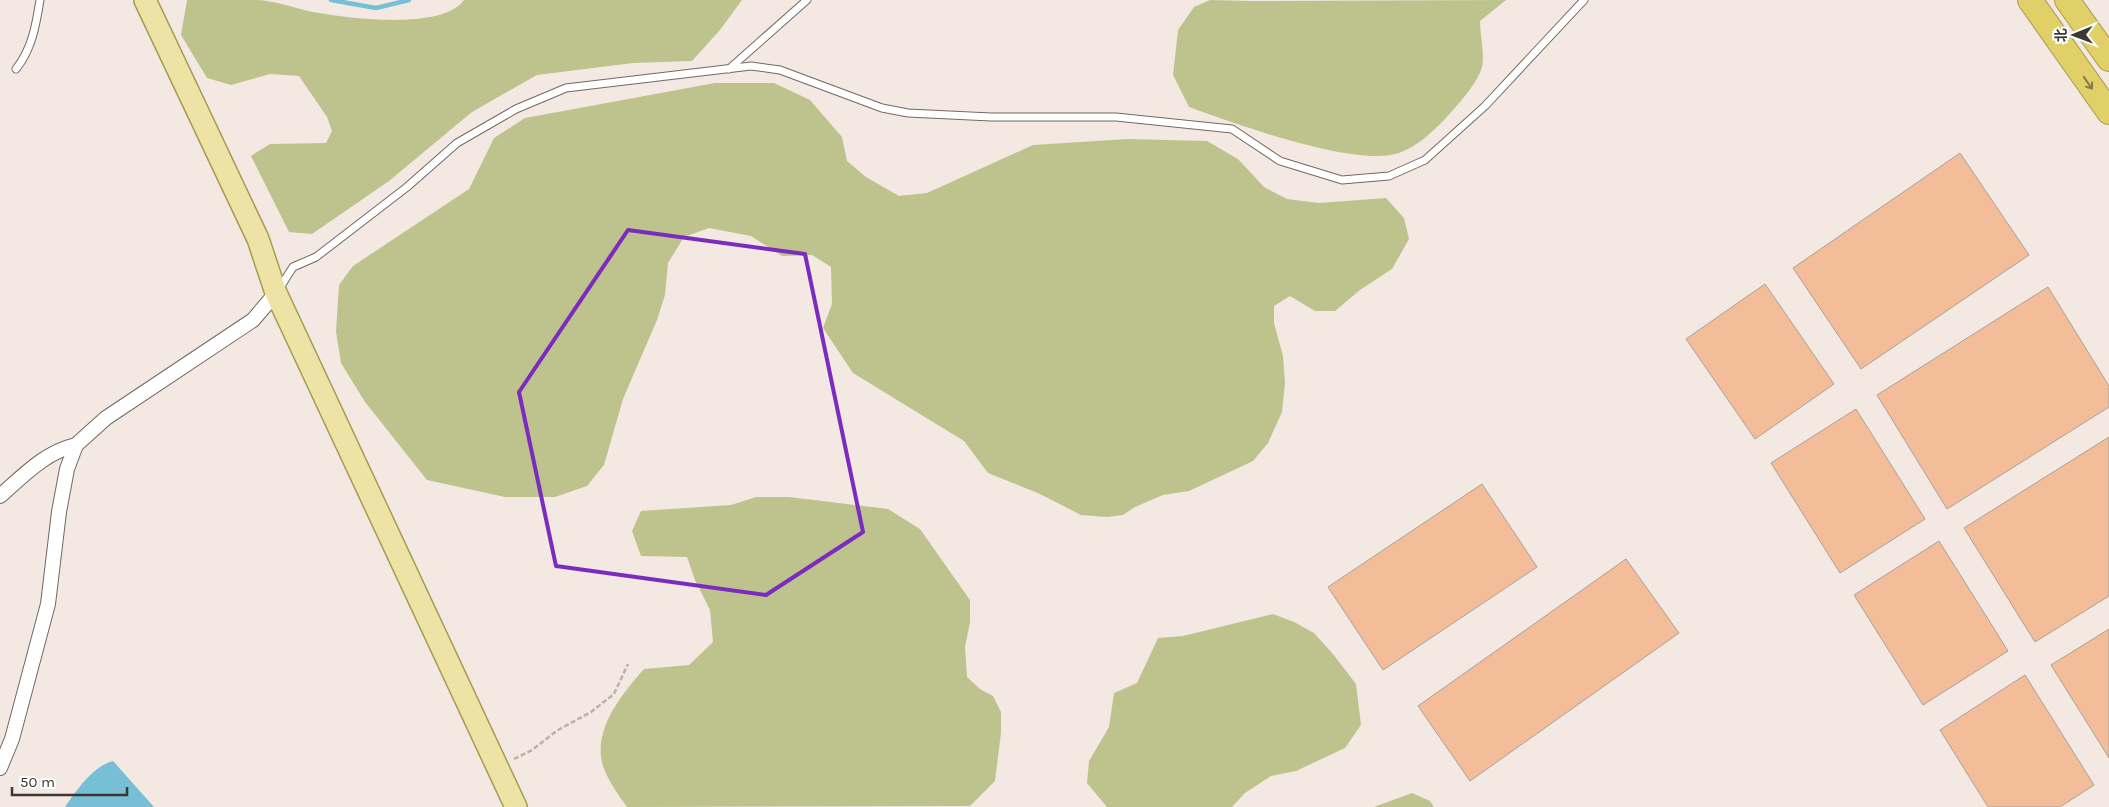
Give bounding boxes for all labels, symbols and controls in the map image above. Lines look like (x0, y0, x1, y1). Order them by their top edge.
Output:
north arrow (2049, 10, 2099, 60)
text: 北 (2053, 28, 2070, 42)
one-way arrow (2083, 75, 2093, 89)
scale bar (12, 764, 128, 796)
text: 50 m (20, 773, 55, 791)

